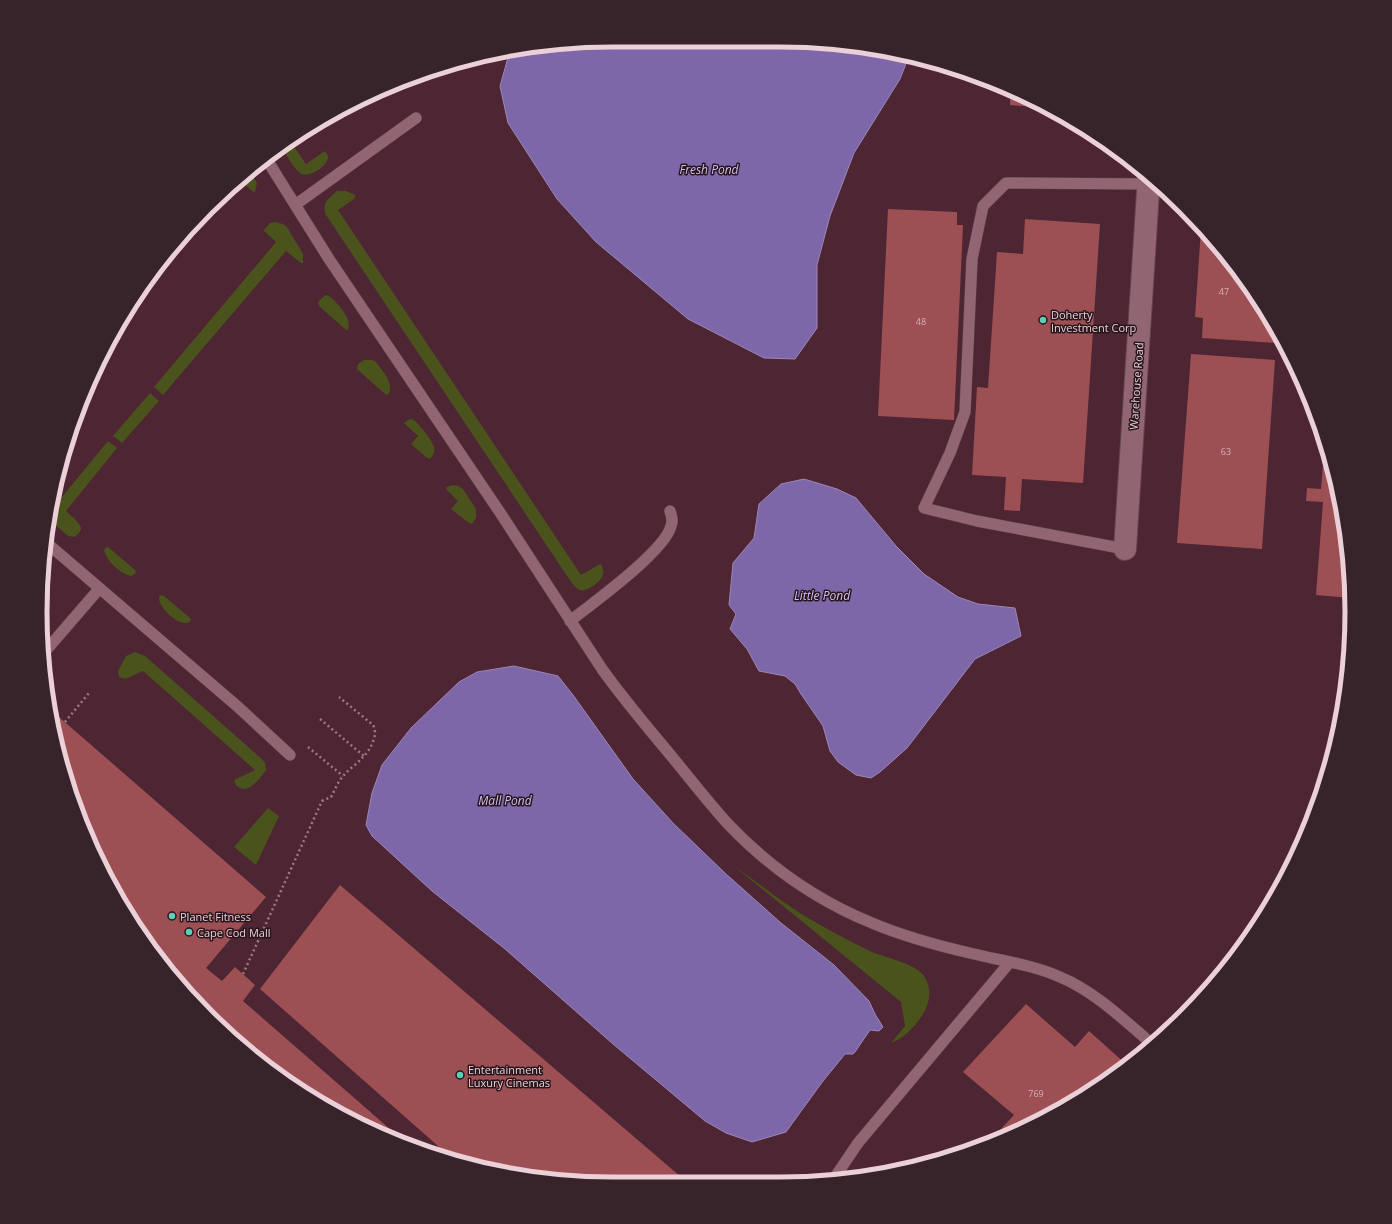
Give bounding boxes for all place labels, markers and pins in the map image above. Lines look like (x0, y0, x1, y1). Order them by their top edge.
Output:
place label: Doherty Investment Corp (1051, 307, 1137, 335)
marker: Doherty Investment Corp (1038, 315, 1048, 325)
place label: Planet Fitness (180, 909, 251, 924)
marker: Planet Fitness (167, 911, 177, 921)
place label: Cape Cod Mall (197, 925, 271, 940)
marker: Cape Cod Mall (184, 927, 194, 937)
place label: Entertainment Luxury Cinemas (468, 1062, 550, 1090)
marker: Entertainment Luxury Cinemas (455, 1070, 465, 1080)

